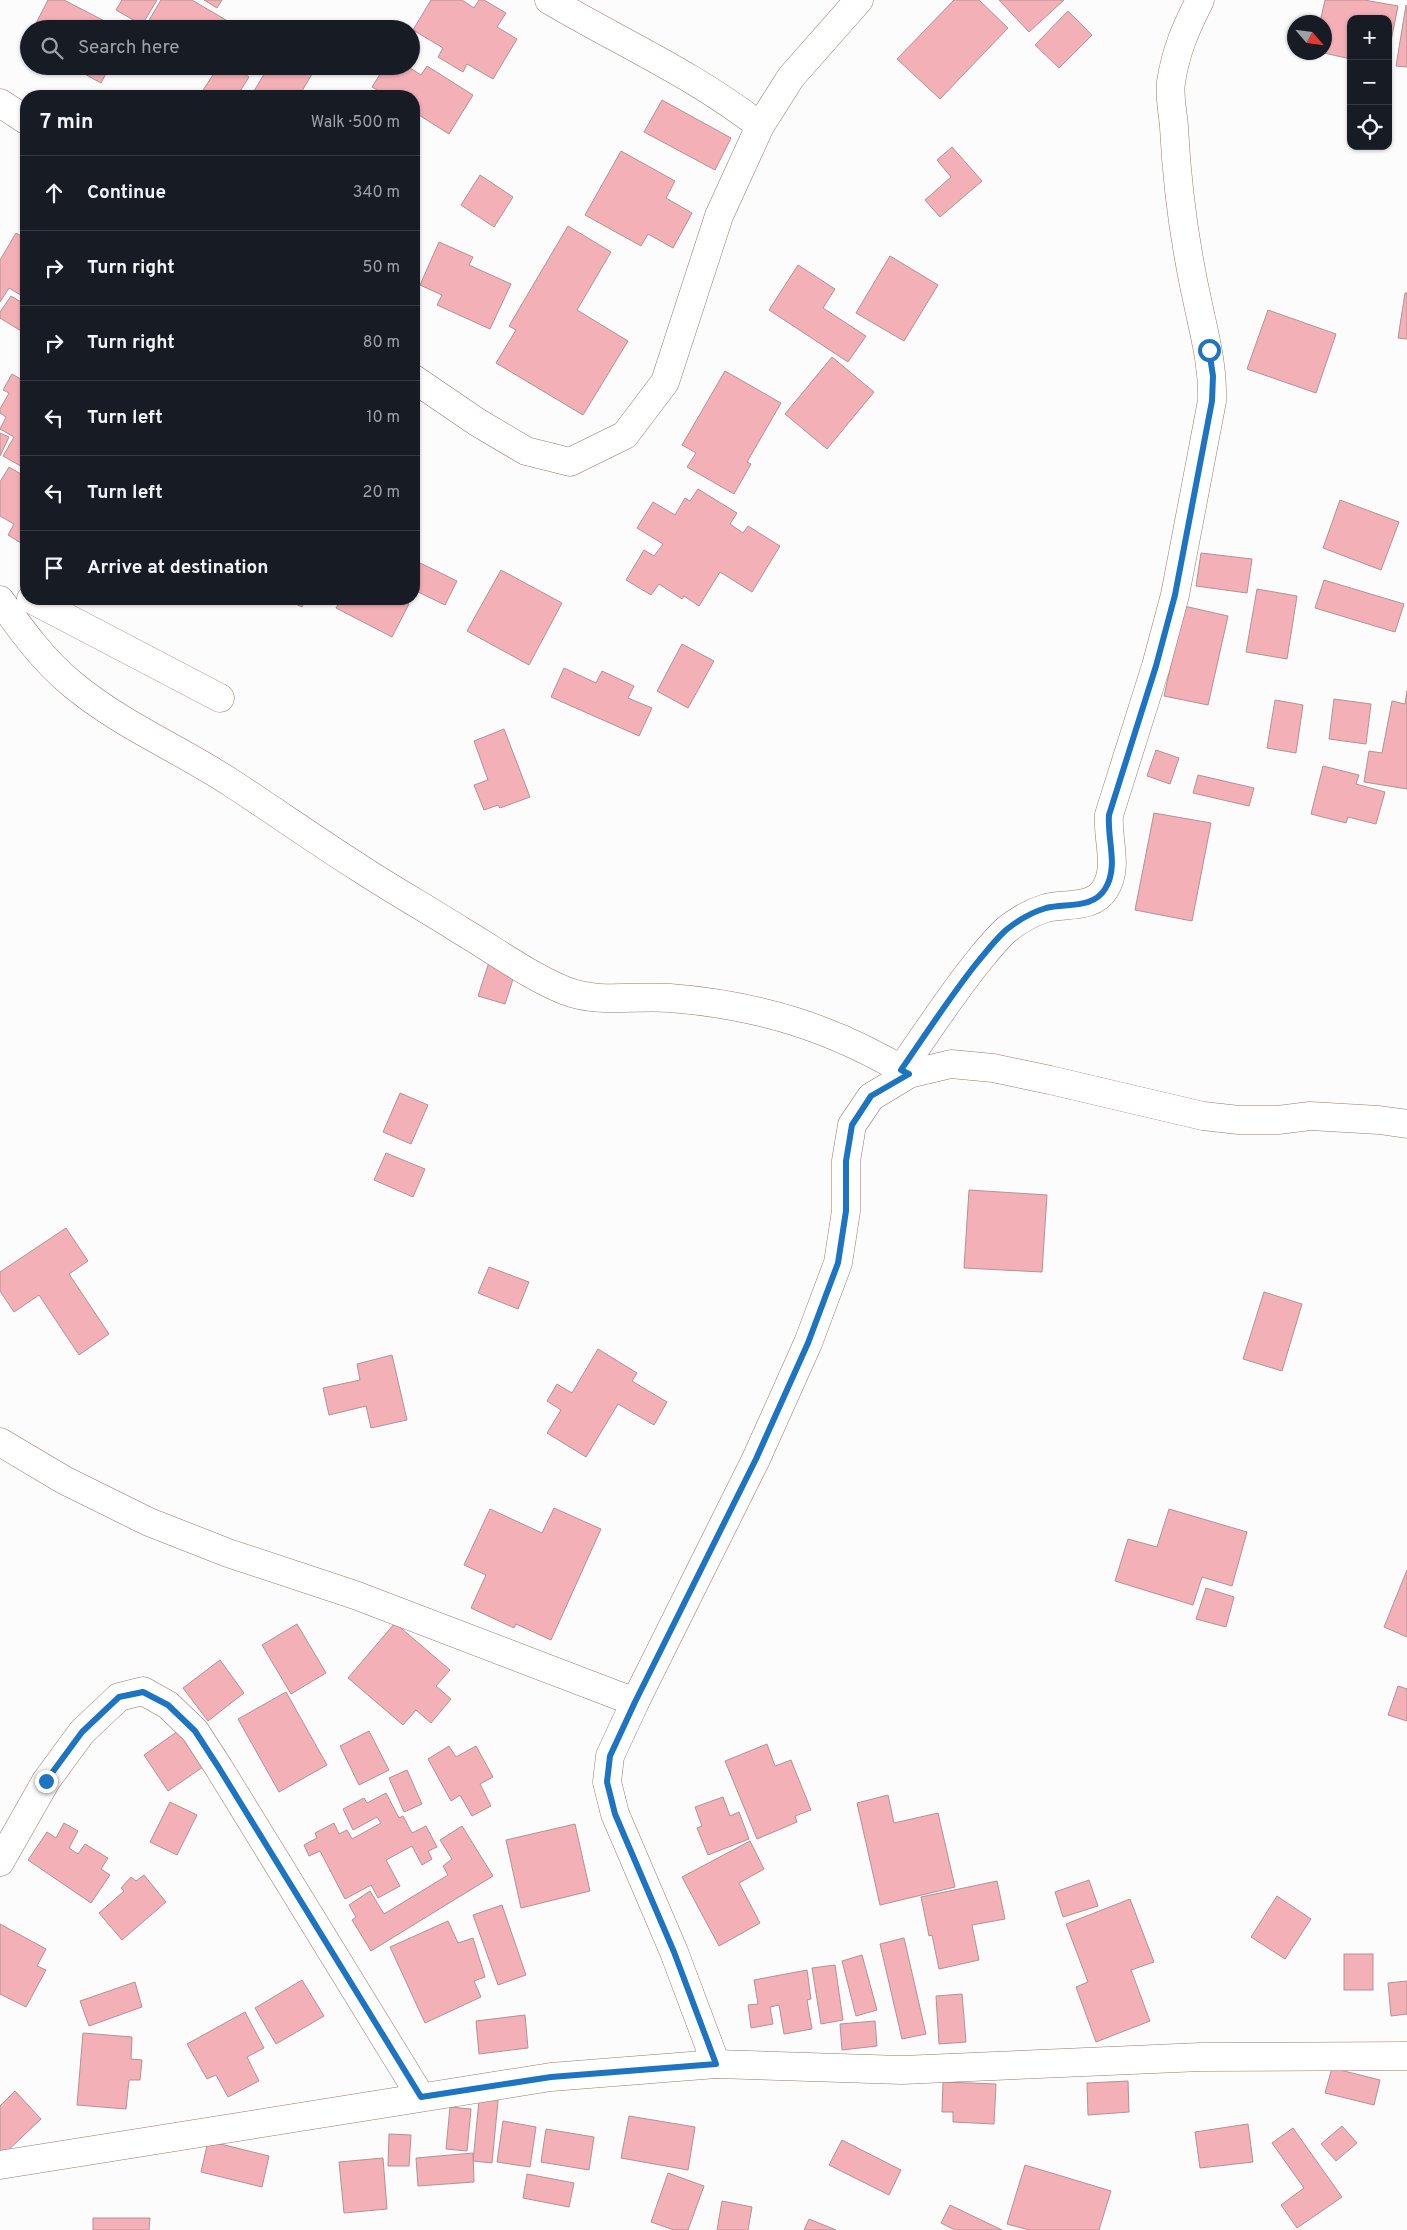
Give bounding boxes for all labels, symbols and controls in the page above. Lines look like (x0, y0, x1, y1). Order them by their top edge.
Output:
north arrow (1287, 15, 1332, 60)
map controls (1347, 15, 1392, 150)
button: + (1347, 15, 1392, 60)
search box (20, 20, 420, 75)
icon: search (38, 34, 66, 62)
text: Search here (78, 36, 180, 60)
button: − (1347, 60, 1392, 105)
button: locate (1347, 105, 1392, 150)
text: 7 min (40, 109, 93, 136)
text: Walk · 500 m (311, 113, 400, 133)
icon: ahead (40, 179, 68, 207)
text: Continue (87, 181, 166, 205)
text: 340 m (353, 183, 400, 203)
icon: right (40, 254, 68, 282)
text: Turn right (87, 256, 175, 280)
text: 50 m (363, 258, 400, 278)
icon: right (40, 329, 68, 357)
text: Turn right (87, 331, 175, 355)
text: 80 m (363, 333, 400, 353)
route start (1198, 339, 1221, 362)
icon: left (40, 404, 68, 432)
text: Turn left (87, 406, 163, 430)
text: 10 m (366, 408, 400, 428)
icon: left (40, 479, 68, 507)
text: Turn left (87, 481, 163, 505)
text: 20 m (363, 483, 400, 503)
icon: arrive (40, 554, 68, 582)
text: Arrive at destination (87, 556, 268, 580)
route end (35, 1770, 58, 1793)

